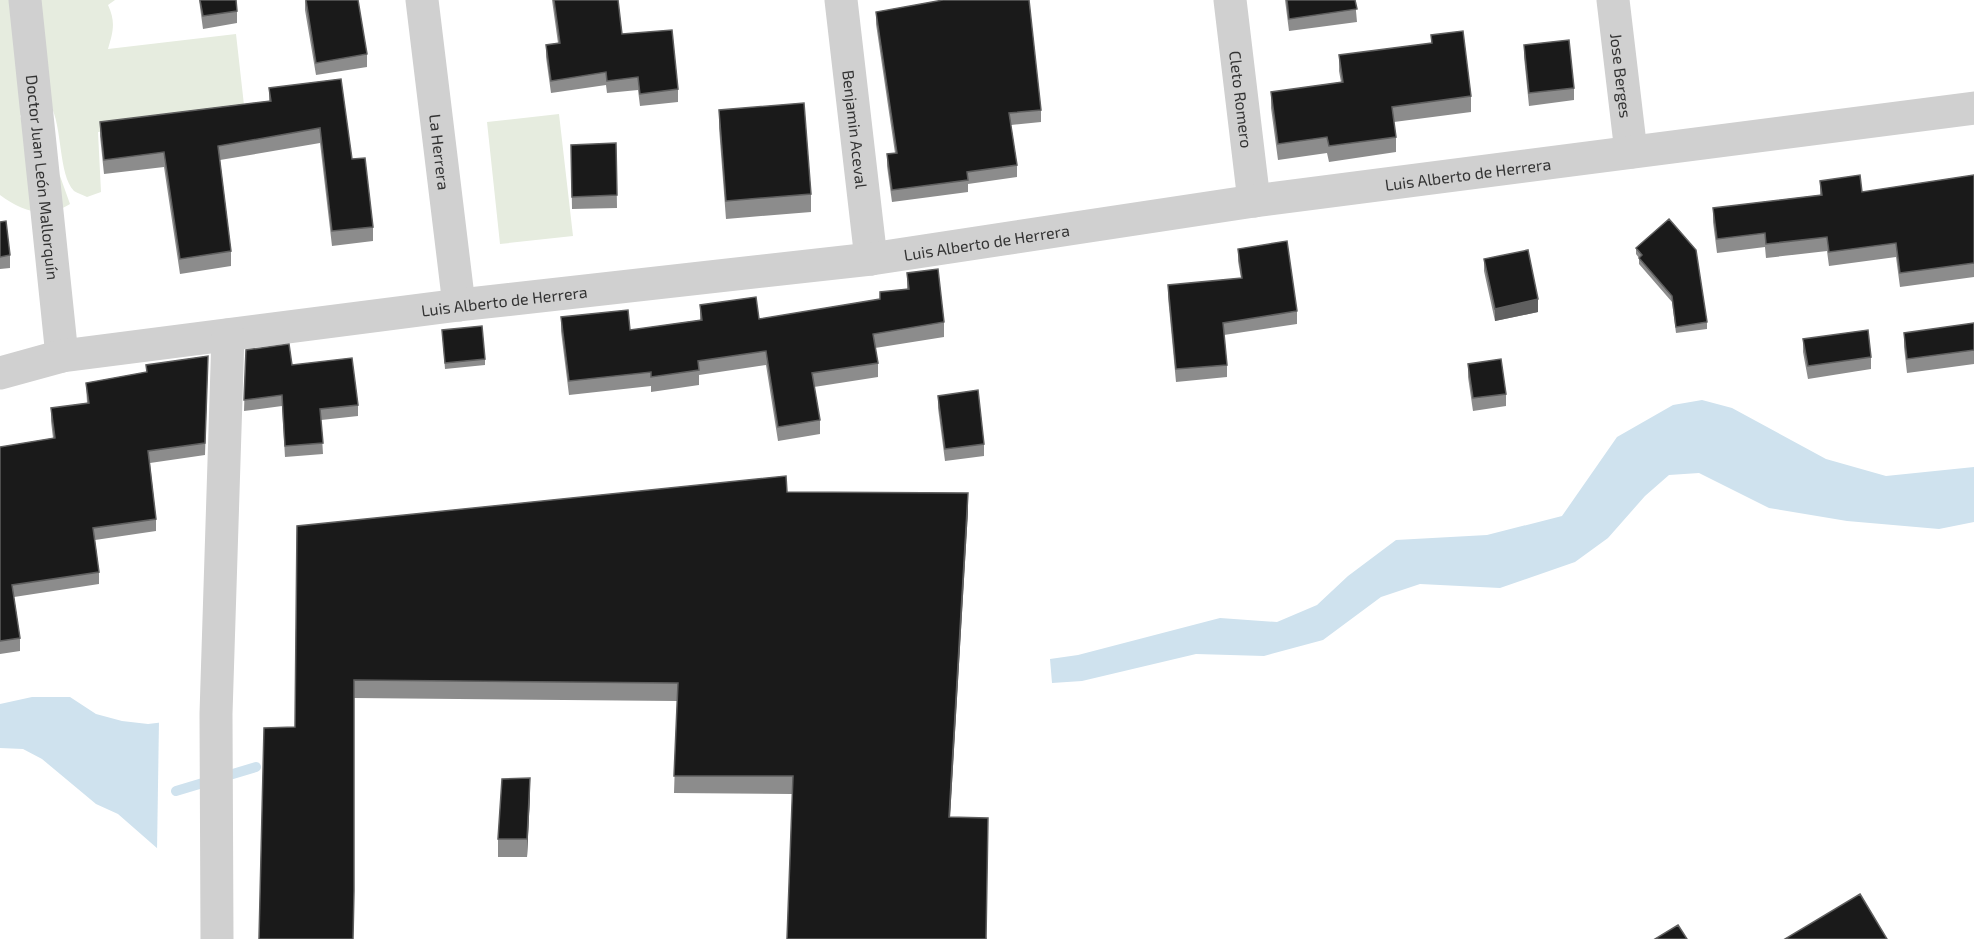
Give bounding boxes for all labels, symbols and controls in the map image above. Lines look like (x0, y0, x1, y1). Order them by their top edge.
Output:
street label: Jose Berges (1607, 32, 1636, 119)
street label: Cleto Romero (1227, 49, 1257, 149)
street label: Benjamin Aceval (840, 69, 872, 190)
street label: Doctor Juan León Mallorquín (23, 73, 64, 281)
street label: La Herrera (426, 113, 454, 191)
street label: Luis Alberto de Herrera (1384, 153, 1552, 194)
street label: Luis Alberto de Herrera (902, 220, 1071, 263)
street label: Luis Alberto de Herrera (420, 281, 588, 319)

